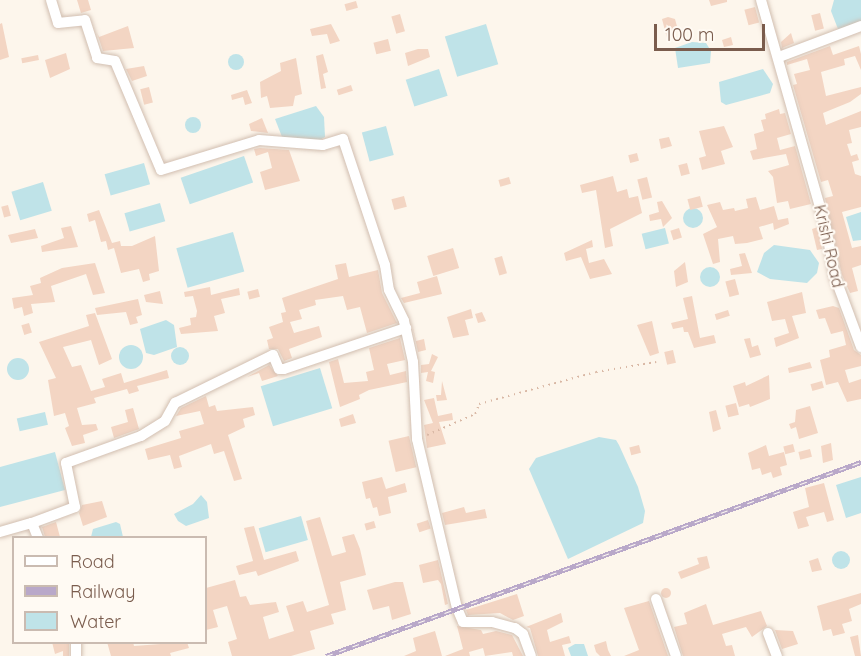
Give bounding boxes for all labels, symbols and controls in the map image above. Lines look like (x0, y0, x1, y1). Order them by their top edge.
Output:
scale bar (657, 12, 768, 50)
text: 100 m (665, 23, 714, 46)
street label: Krishi Road (810, 203, 848, 289)
legend (12, 536, 207, 644)
text: Road (70, 550, 115, 573)
text: Railway (70, 580, 136, 603)
text: Water (70, 610, 121, 633)

